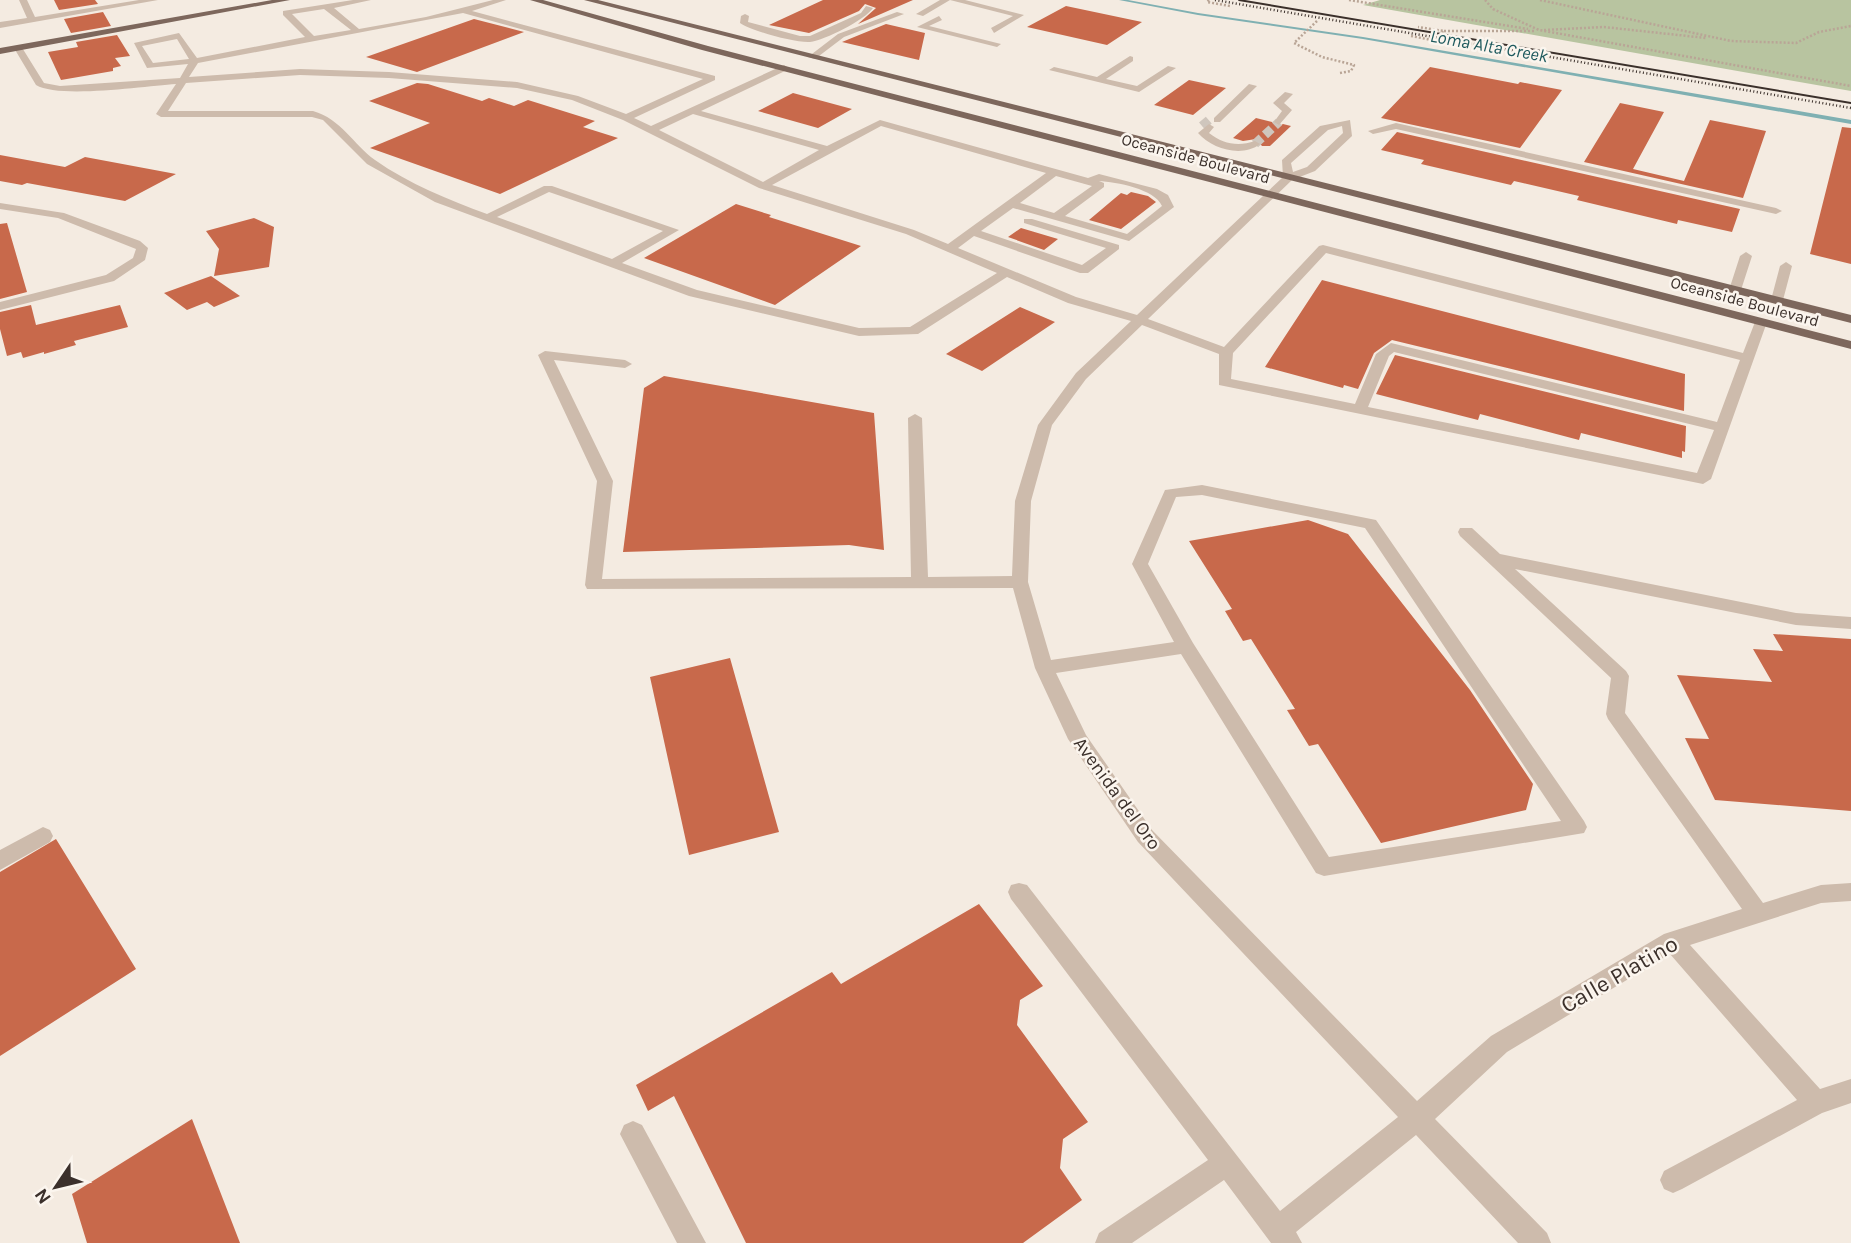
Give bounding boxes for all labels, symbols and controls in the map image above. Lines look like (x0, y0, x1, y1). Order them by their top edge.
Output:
water label: Loma Alta Creek (1428, 25, 1550, 67)
street label: Oceanside Boulevard (1119, 129, 1272, 187)
street label: Oceanside Boulevard (1668, 272, 1821, 330)
street label: Avenida del Oro (1069, 733, 1165, 854)
street label: Calle Platino (1556, 930, 1683, 1019)
north arrow (21, 1152, 91, 1222)
text: N (30, 1184, 56, 1208)

